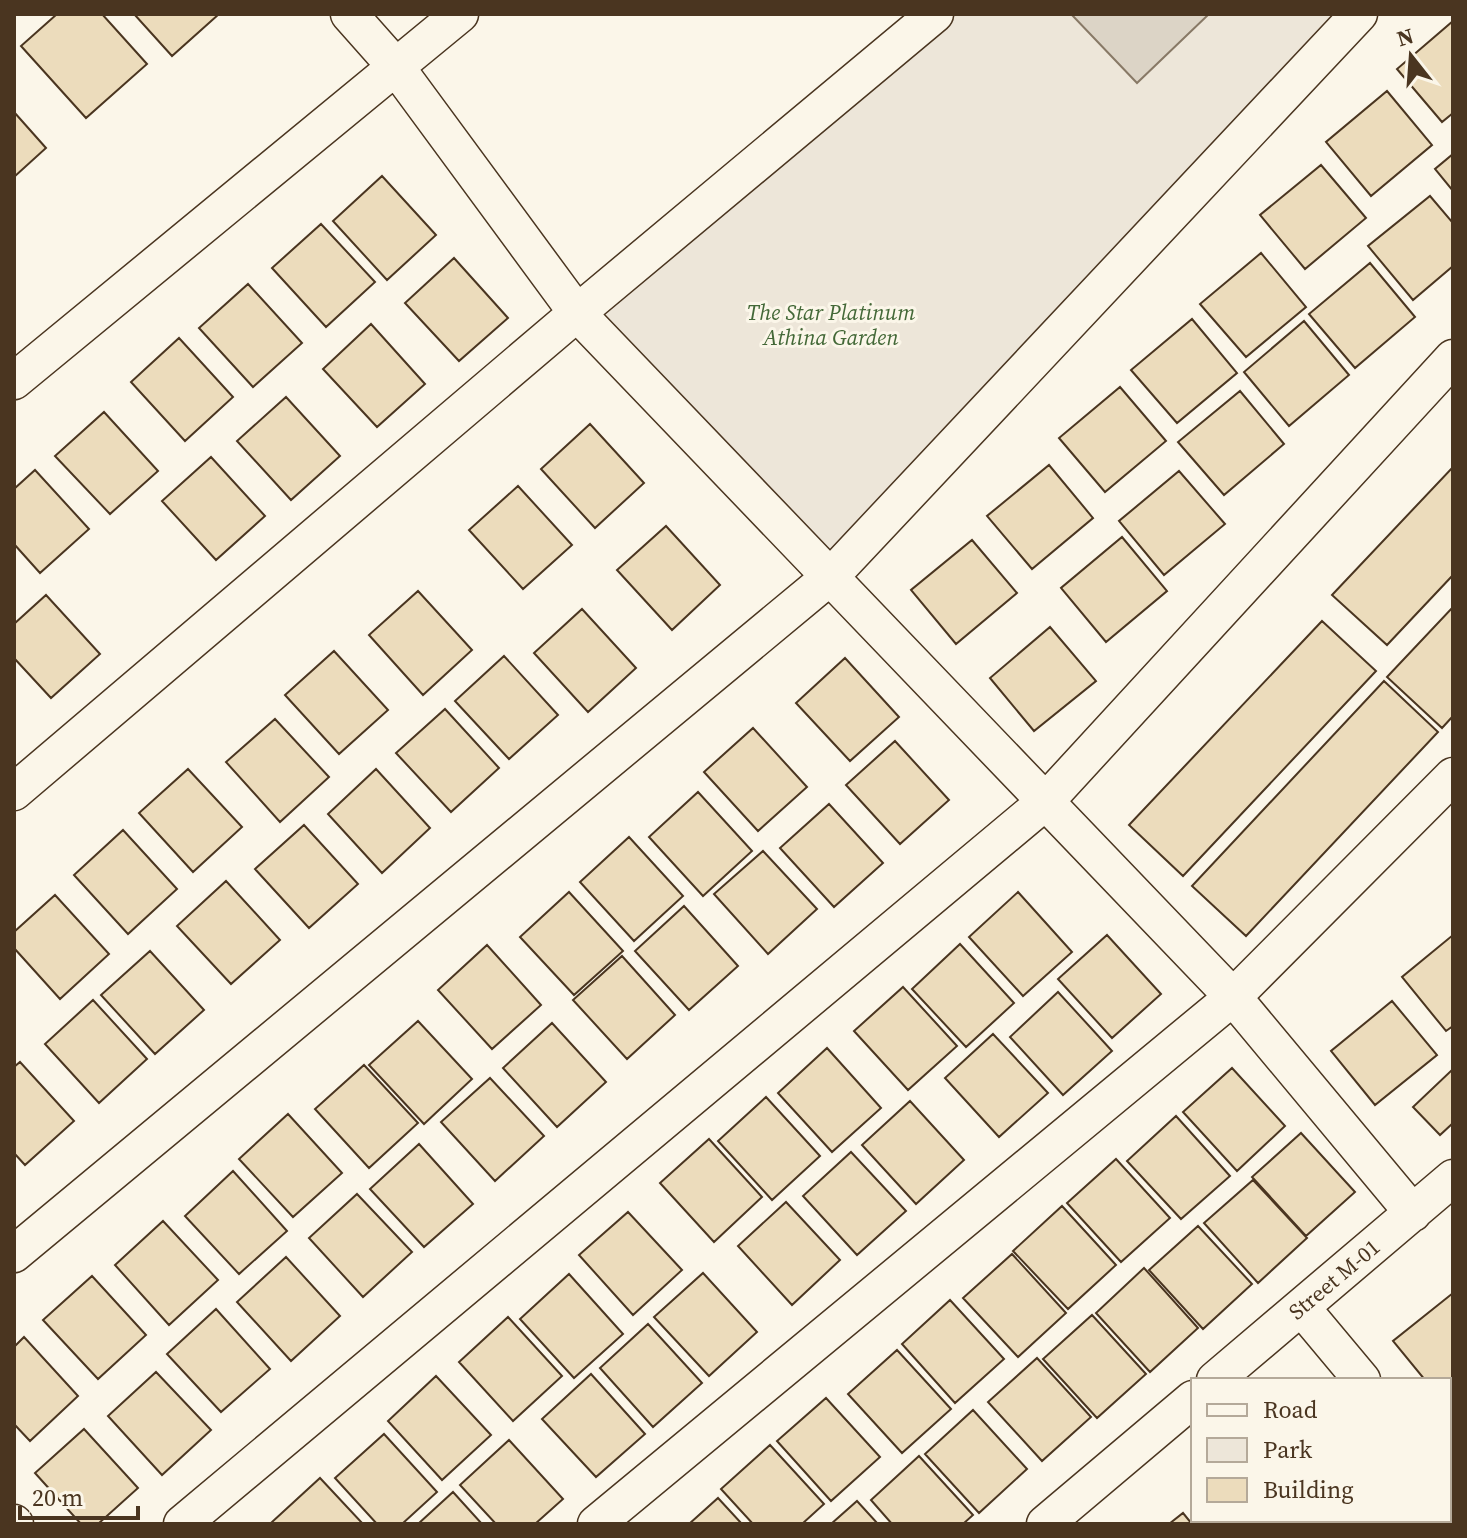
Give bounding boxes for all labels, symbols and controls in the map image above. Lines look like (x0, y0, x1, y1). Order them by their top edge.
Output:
north arrow (1371, 16, 1451, 96)
text: N (1393, 20, 1417, 54)
park label: The Star Platinum Athina Garden (747, 297, 915, 352)
street label: Street M-01 (1282, 1232, 1386, 1326)
legend (1191, 1378, 1451, 1522)
text: Road (1263, 1393, 1318, 1426)
text: Park (1263, 1433, 1313, 1466)
scale bar (20, 1470, 138, 1520)
text: Building (1263, 1473, 1354, 1506)
text: 20 m (32, 1481, 83, 1514)

